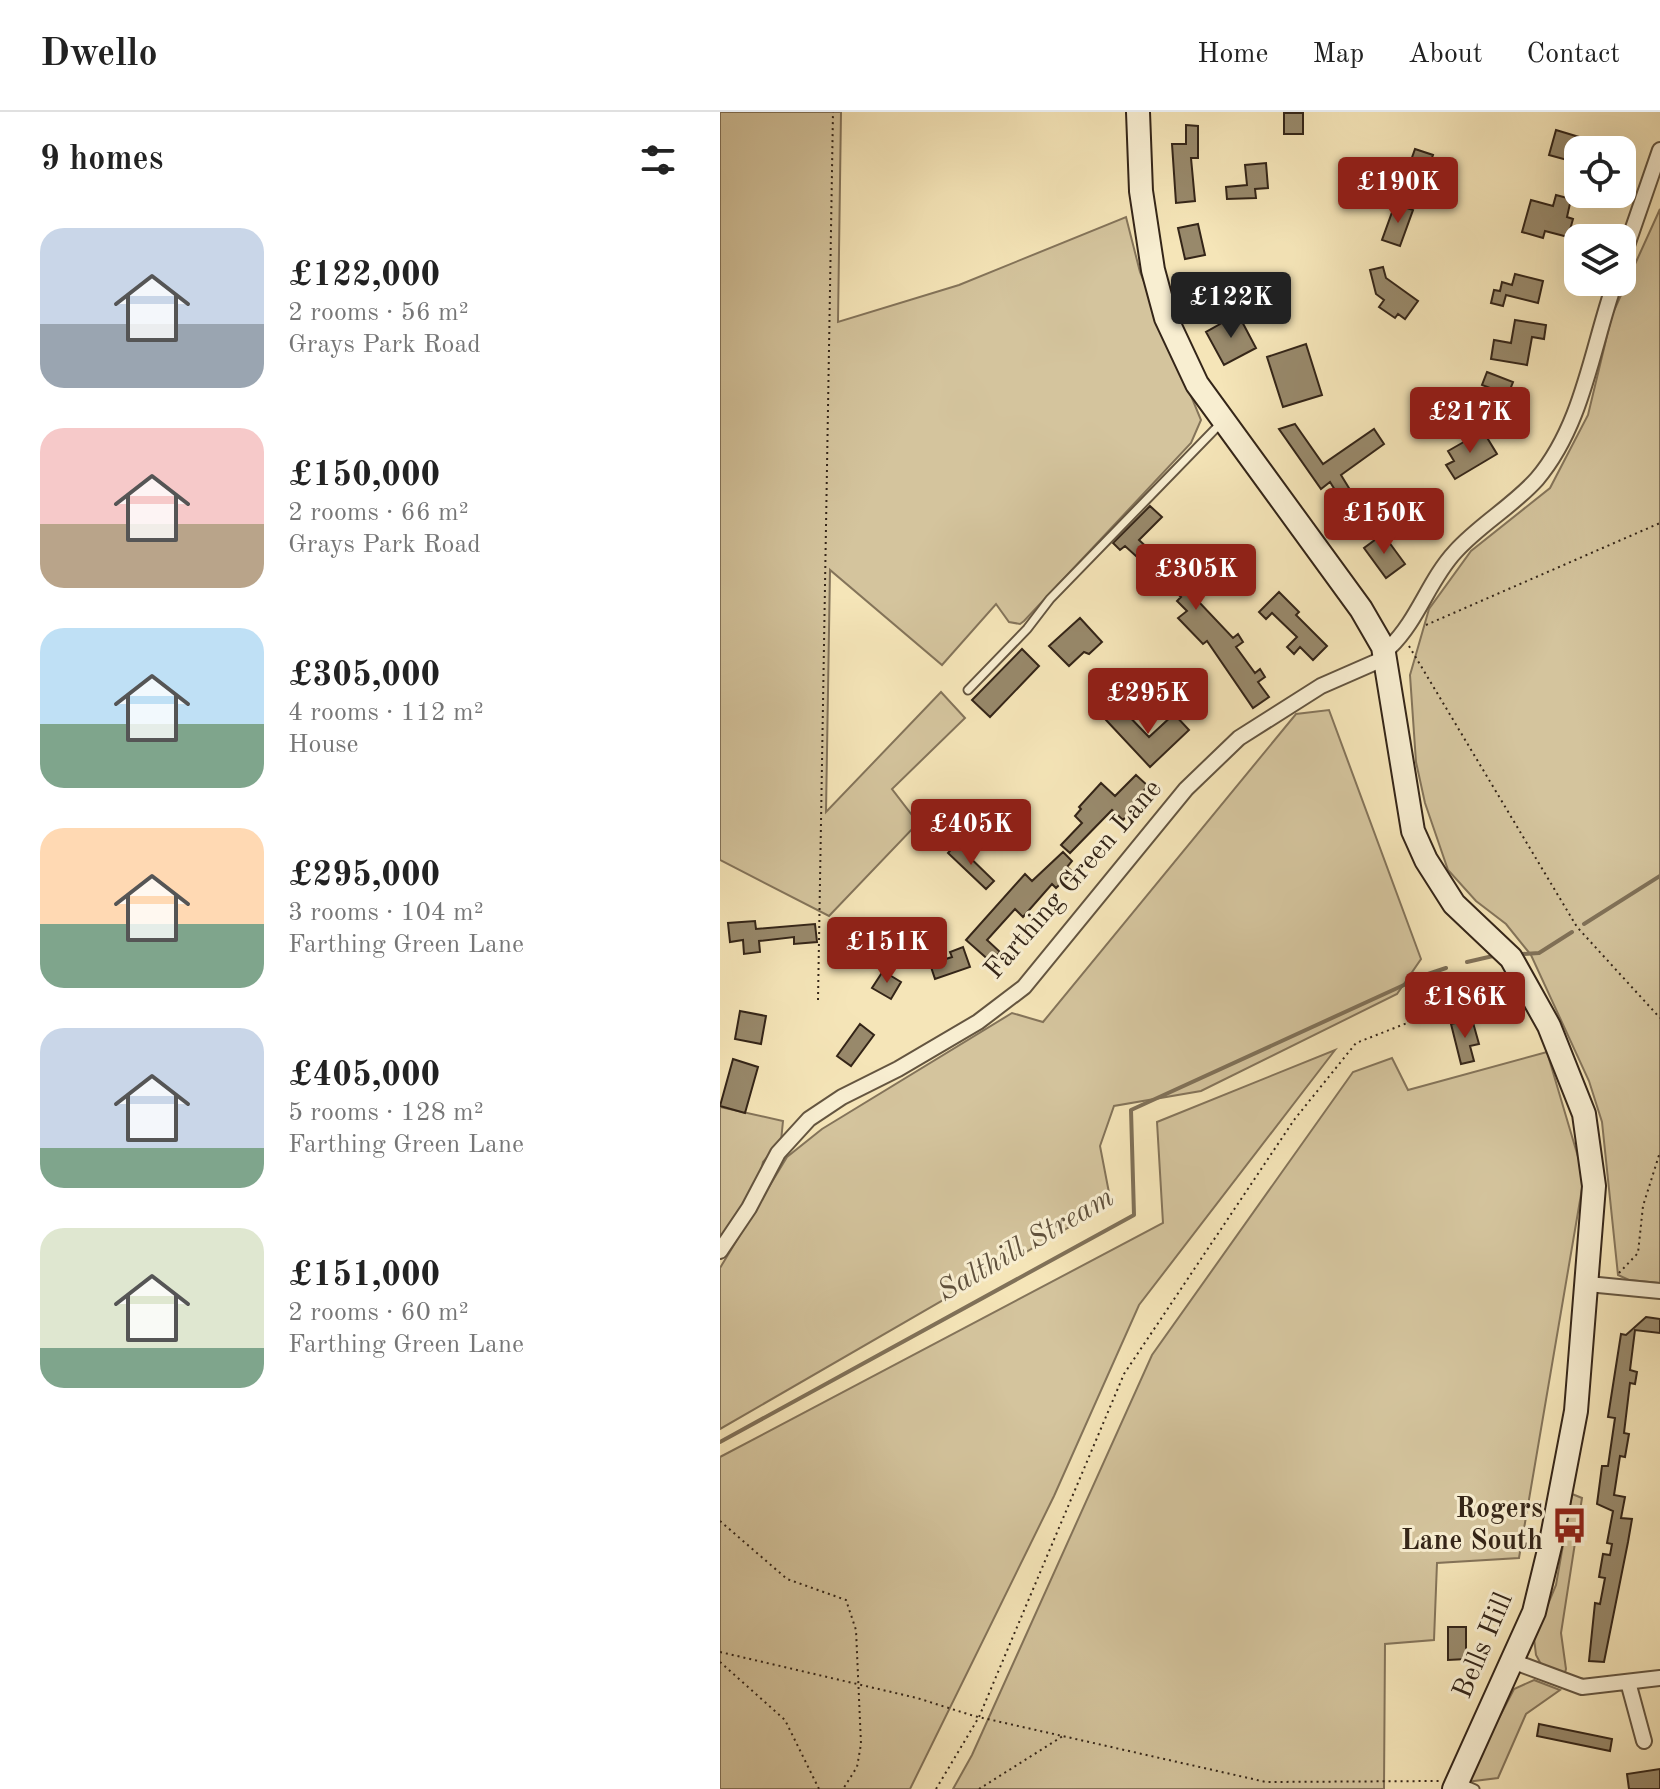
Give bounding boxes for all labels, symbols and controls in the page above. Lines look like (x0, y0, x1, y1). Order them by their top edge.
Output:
text: Dwello (40, 36, 158, 74)
text: Home (1197, 41, 1268, 69)
text: Map (1312, 41, 1364, 69)
text: About (1408, 41, 1483, 69)
text: Contact (1527, 41, 1620, 69)
map controls (1564, 136, 1636, 296)
button: locate (1564, 136, 1636, 208)
icon: filters (636, 138, 680, 182)
text: 9 homes (40, 143, 163, 177)
pin: £190K (1342, 157, 1454, 225)
text: £190K (1356, 170, 1440, 196)
button: layers (1564, 224, 1636, 296)
text: £122,000 (288, 259, 440, 293)
icon: home (104, 260, 200, 356)
pin: £122K (1175, 272, 1287, 340)
text: £122K (1189, 285, 1273, 311)
text: 2 rooms · 56 m² (288, 300, 469, 326)
text: Grays Park Road (288, 332, 481, 358)
pin: £217K (1414, 387, 1526, 455)
text: £217K (1428, 400, 1512, 426)
text: £150,000 (288, 459, 440, 493)
icon: home (104, 460, 200, 556)
pin: £150K (1328, 488, 1440, 556)
text: 2 rooms · 66 m² (288, 500, 469, 526)
text: £150K (1342, 501, 1426, 527)
text: Grays Park Road (288, 532, 481, 558)
pin: £305K (1140, 544, 1252, 612)
text: £305K (1154, 557, 1238, 583)
text: £305,000 (288, 659, 440, 693)
icon: home (104, 660, 200, 756)
pin: £295K (1092, 668, 1204, 736)
text: £295K (1106, 681, 1190, 707)
text: 4 rooms · 112 m² (288, 700, 484, 726)
text: House (288, 732, 359, 758)
street label: Farthing Green Lane (980, 775, 1168, 985)
pin: £405K (915, 799, 1027, 867)
text: £405K (929, 812, 1013, 838)
text: £295,000 (288, 859, 440, 893)
icon: home (104, 860, 200, 956)
text: 3 rooms · 104 m² (288, 900, 484, 926)
pin: £151K (831, 917, 943, 985)
text: £151K (845, 930, 929, 956)
text: Farthing Green Lane (288, 932, 524, 958)
pin: £186K (1409, 972, 1521, 1040)
text: £186K (1423, 985, 1507, 1011)
text: £405,000 (288, 1059, 440, 1093)
icon: home (104, 1060, 200, 1156)
text: 5 rooms · 128 m² (288, 1100, 484, 1126)
text: Farthing Green Lane (288, 1132, 524, 1158)
water label: Salthill Stream (933, 1183, 1119, 1307)
text: £151,000 (288, 1259, 440, 1293)
icon: home (104, 1260, 200, 1356)
text: 2 rooms · 60 m² (288, 1300, 469, 1326)
text: Farthing Green Lane (288, 1332, 524, 1358)
place label: Rogers Lane South (1401, 1496, 1543, 1556)
bus stop icon: Rogers Lane South (1550, 1507, 1588, 1545)
street label: Bells Hill (1449, 1589, 1519, 1703)

